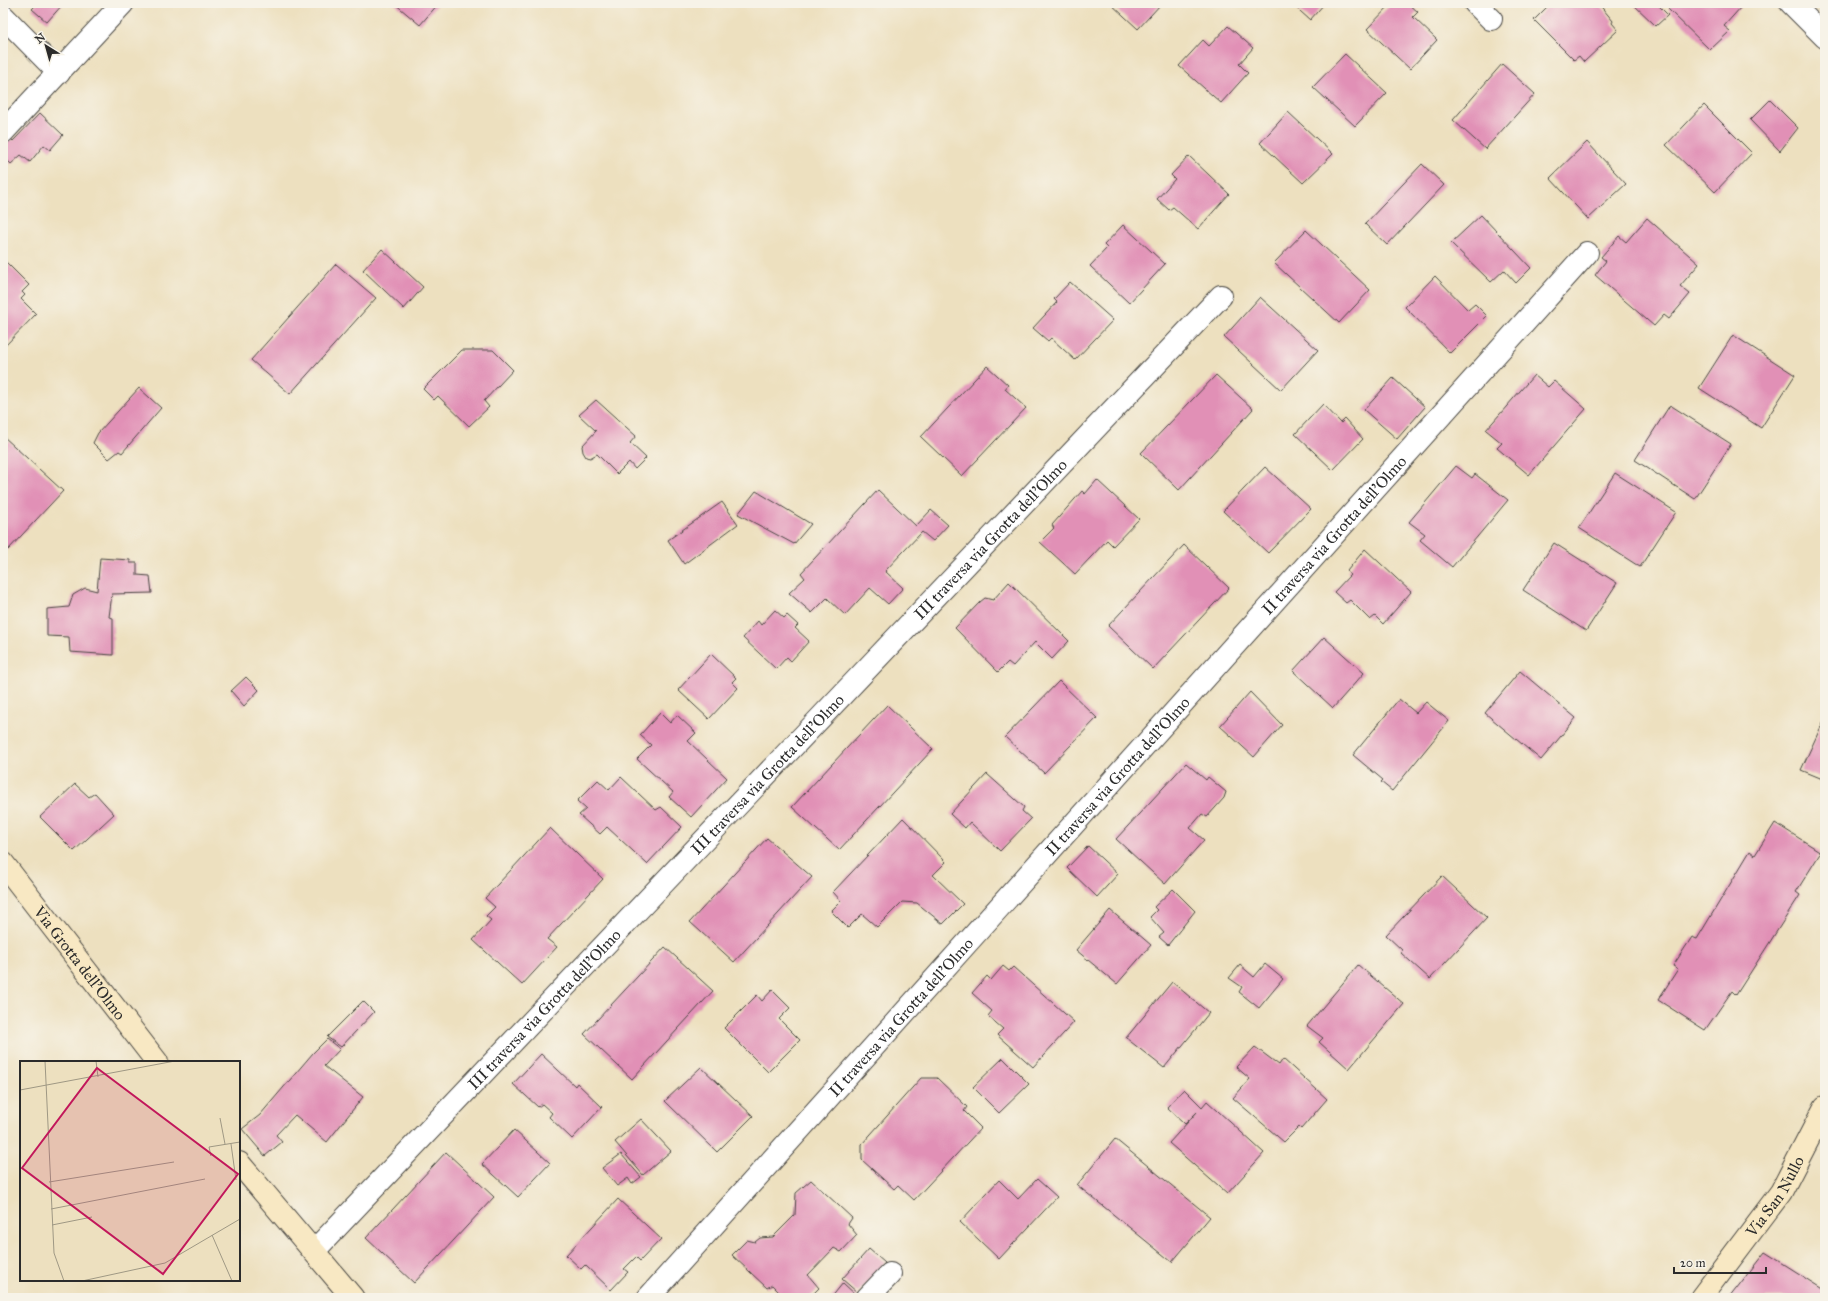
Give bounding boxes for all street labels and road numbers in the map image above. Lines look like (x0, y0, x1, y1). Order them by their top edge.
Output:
street label: II traversa via Grotta dell'Olmo (1258, 452, 1410, 618)
street label: III traversa via Grotta dell'Olmo (910, 455, 1071, 623)
street label: III traversa via Grotta dell'Olmo (687, 690, 848, 858)
street label: II traversa via Grotta dell'Olmo (1041, 693, 1193, 859)
street label: Via Grotta dell'Olmo (30, 901, 130, 1023)
street label: III traversa via Grotta dell'Olmo (464, 925, 625, 1093)
street label: II traversa via Grotta dell'Olmo (824, 934, 977, 1100)
street label: Via San Nullo (1741, 1153, 1808, 1241)

